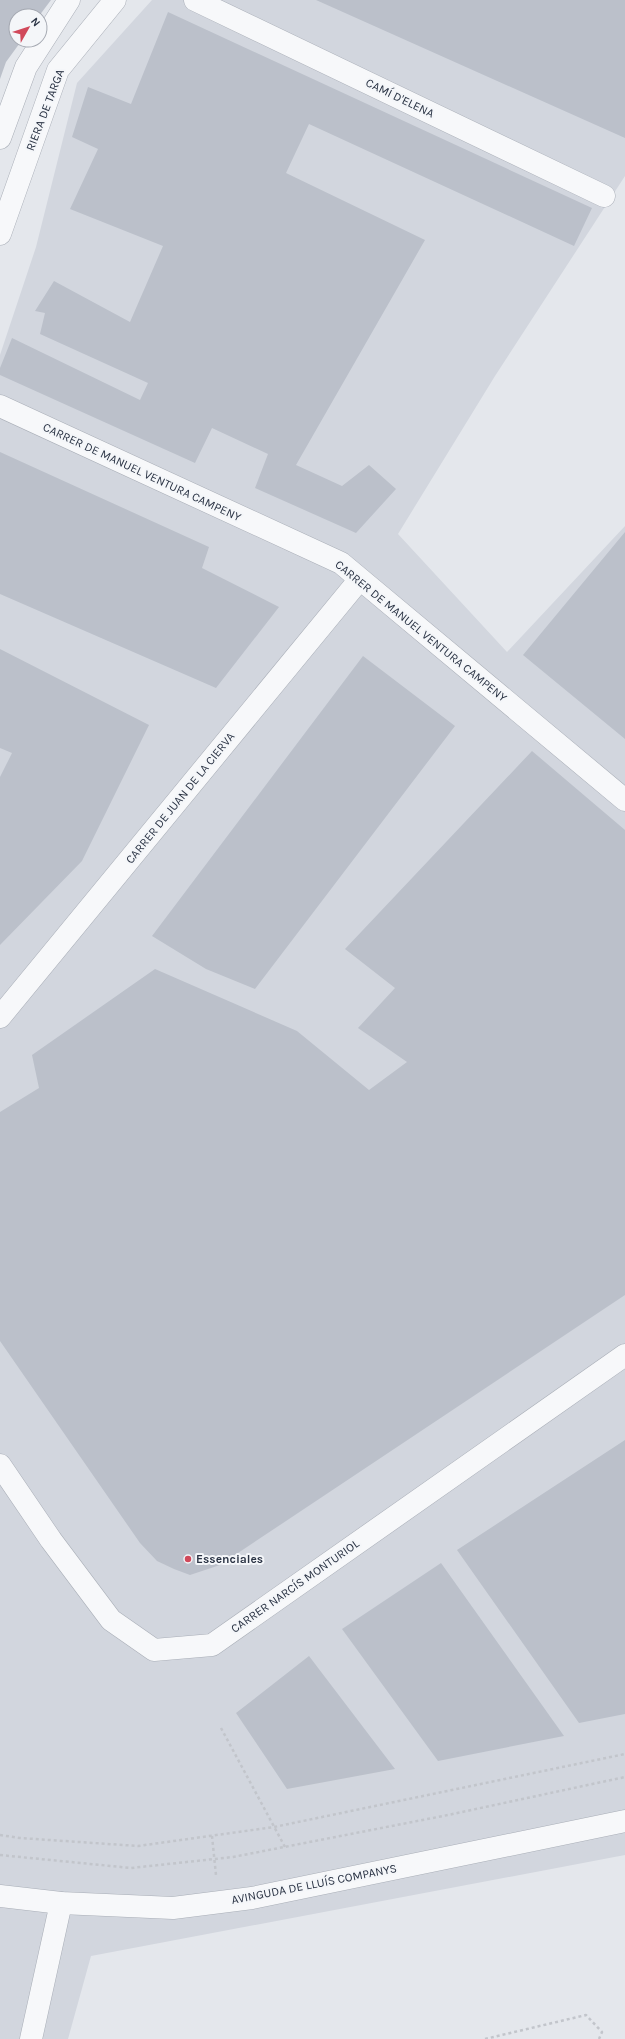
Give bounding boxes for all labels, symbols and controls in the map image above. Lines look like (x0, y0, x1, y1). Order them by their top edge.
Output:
north arrow (8, 8, 48, 48)
text: N (28, 15, 43, 29)
street label: RIERA DE TARGA (23, 67, 67, 153)
street label: CAMÍ D'ELENA (364, 75, 437, 121)
street label: CARRER DE MANUEL VENTURA CAMPENY (41, 420, 244, 524)
street label: CARRER DE MANUEL VENTURA CAMPENY (332, 557, 510, 705)
street label: CARRER DE JUAN DE LA CIERVA (123, 729, 237, 867)
street label: CARRER NARCÍS MONTURIOL (228, 1535, 362, 1636)
place label: Essenciales (196, 1552, 263, 1566)
marker: Essenciales (183, 1554, 193, 1564)
street label: AVINGUDA DE LLUÍS COMPANYS (230, 1860, 398, 1907)

